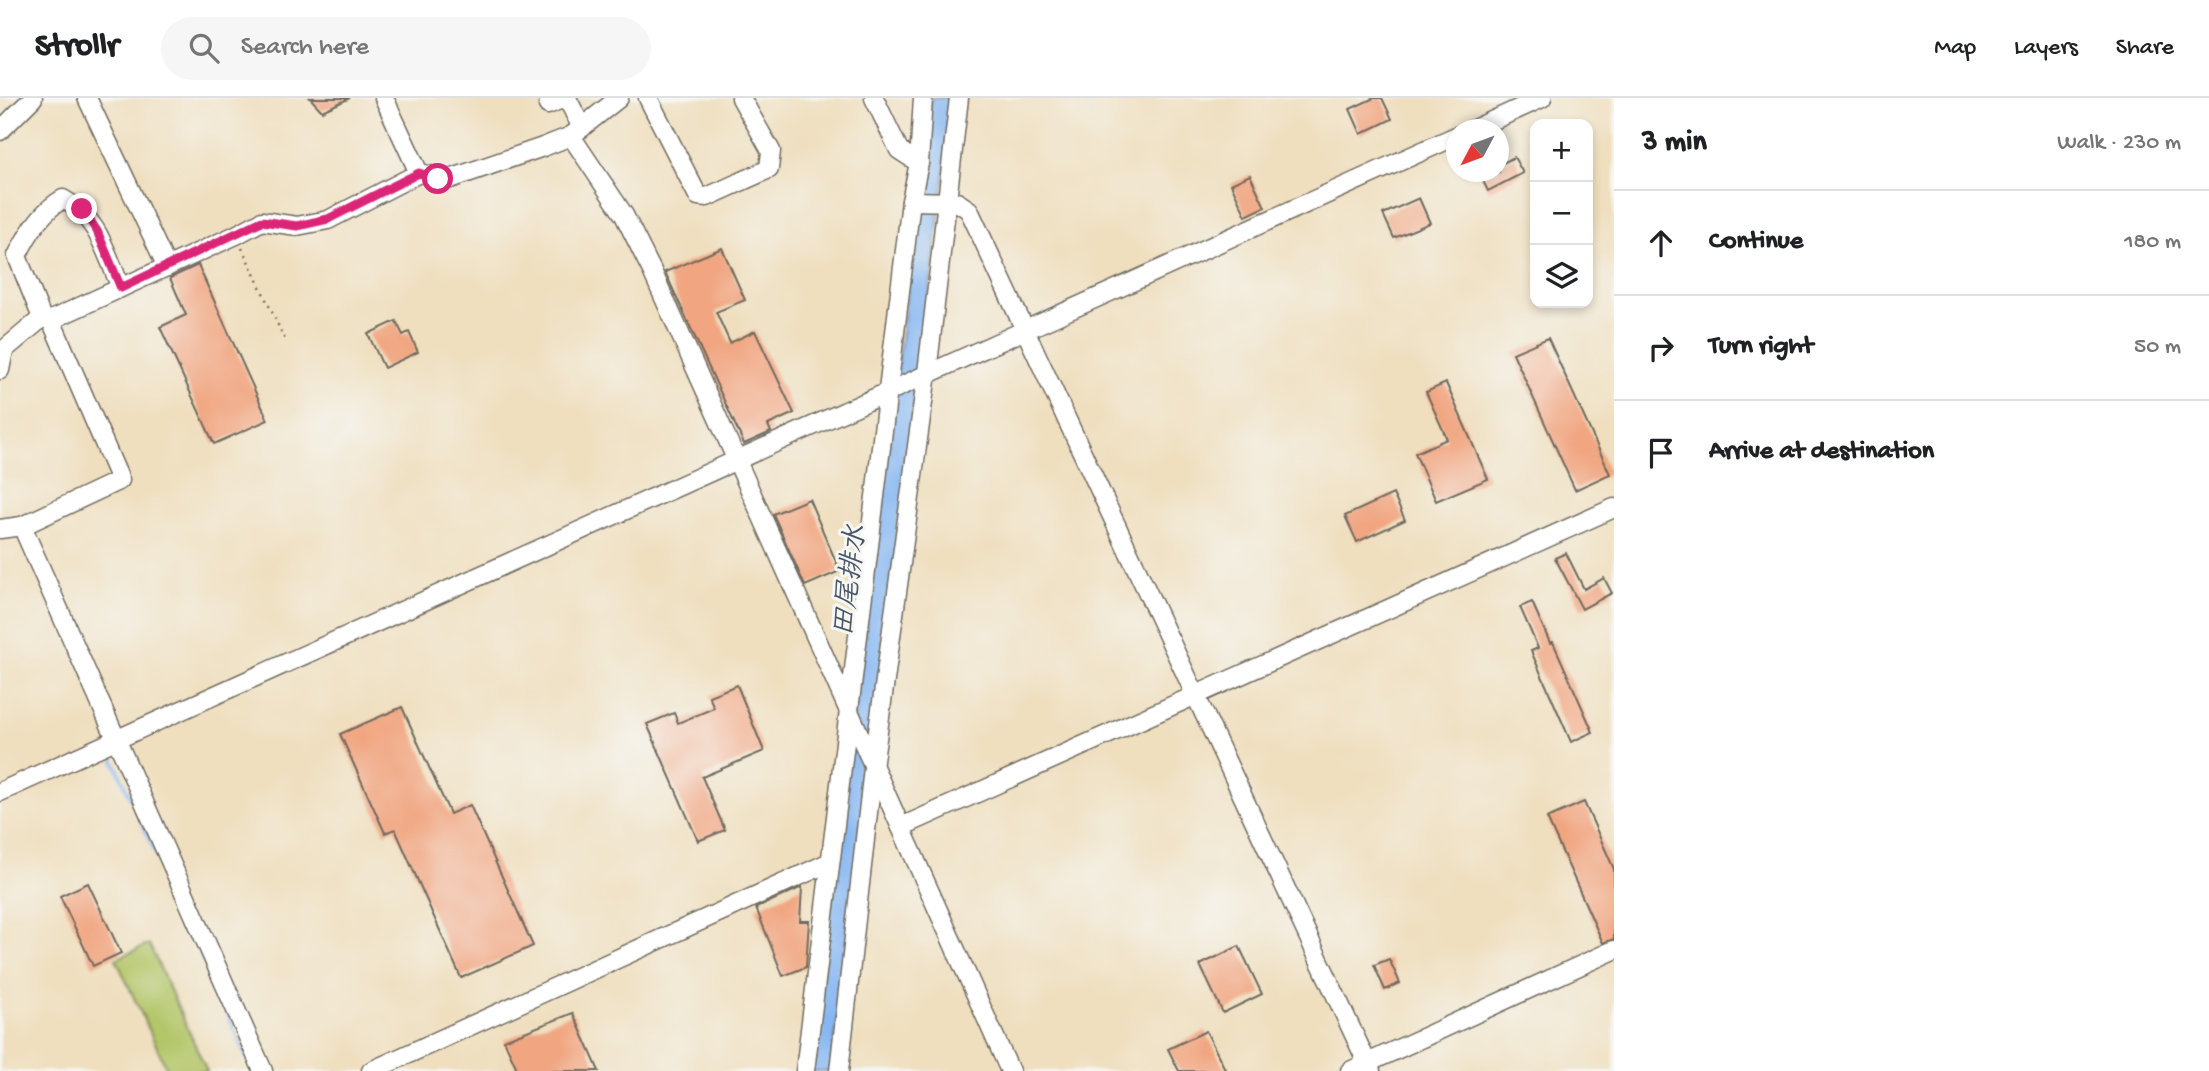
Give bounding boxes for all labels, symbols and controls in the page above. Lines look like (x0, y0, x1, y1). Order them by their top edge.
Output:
search box (161, 17, 651, 80)
text: Strollr (35, 29, 119, 67)
icon: search (185, 29, 223, 67)
text: Search here (241, 33, 369, 64)
text: Map (1934, 34, 1976, 63)
text: Layers (2014, 34, 2078, 63)
text: Share (2116, 34, 2174, 63)
north arrow (1446, 119, 1509, 182)
map controls (1530, 119, 1593, 308)
button: + (1530, 119, 1593, 182)
text: 3 min (1642, 126, 1707, 161)
text: Walk · 230 m (2057, 130, 2181, 157)
route start (422, 163, 453, 194)
button: − (1530, 182, 1593, 245)
route end (66, 193, 97, 224)
icon: ahead (1642, 224, 1680, 262)
text: Continue (1709, 227, 1803, 258)
text: 180 m (2124, 229, 2181, 256)
button: layers (1530, 245, 1593, 308)
icon: right (1642, 329, 1680, 367)
text: Turn right (1709, 332, 1813, 363)
text: 50 m (2134, 334, 2181, 361)
icon: arrive (1642, 434, 1680, 472)
text: Arrive at destination (1709, 437, 1934, 468)
water label: 田尾排水 (828, 522, 875, 639)

